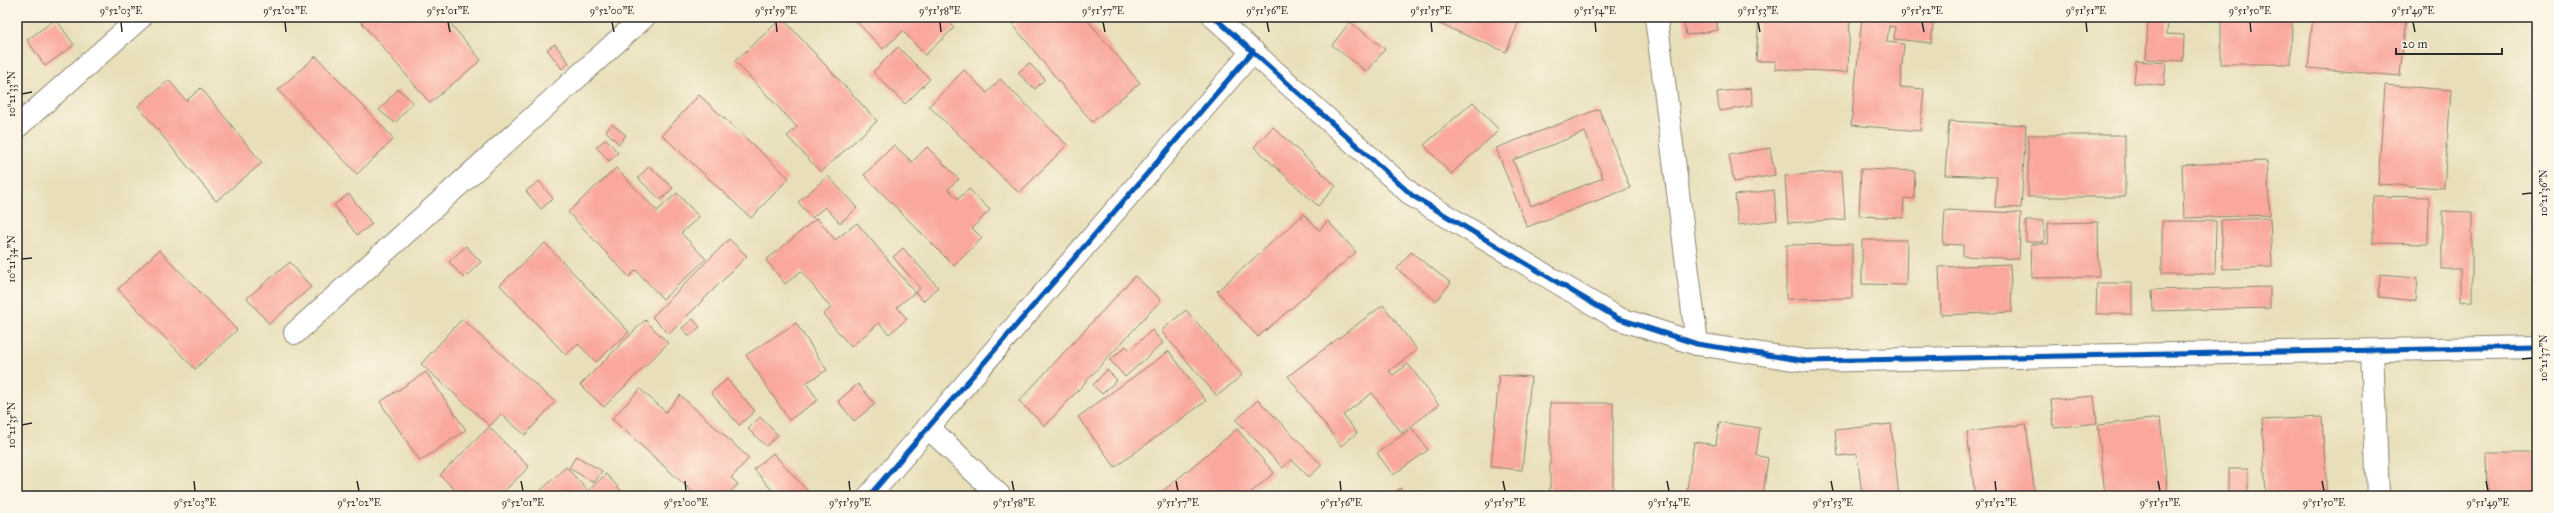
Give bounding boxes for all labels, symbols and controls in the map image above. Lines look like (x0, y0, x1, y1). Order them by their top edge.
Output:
text: 9°52'03"E (100, 5, 142, 17)
text: 9°52'02"E (263, 5, 307, 17)
text: 9°52'01"E (427, 5, 469, 17)
text: 9°52'00"E (590, 5, 634, 17)
text: 9°51'59"E (755, 5, 797, 17)
text: 9°51'58"E (919, 5, 961, 17)
text: 9°51'57"E (1082, 5, 1124, 17)
text: 9°51'56"E (1246, 5, 1288, 17)
text: 9°51'55"E (1410, 5, 1452, 17)
text: 9°51'54"E (1574, 5, 1616, 17)
text: 9°51'53"E (1738, 5, 1778, 17)
text: 9°51'52"E (1901, 5, 1943, 17)
text: 9°51'51"E (2066, 5, 2106, 17)
text: 9°51'50"E (2229, 5, 2271, 17)
text: 9°51'49"E (2392, 5, 2434, 17)
scale bar (2396, 30, 2502, 56)
text: 20 m (2402, 37, 2428, 51)
text: 10°21'33"N (6, 71, 18, 117)
text: 10°21'36"N (2538, 169, 2550, 216)
text: 10°21'34"N (6, 235, 18, 283)
text: 10°21'37"N (2538, 334, 2550, 382)
text: 10°21'35"N (6, 401, 18, 448)
text: 9°52'03"E (174, 497, 216, 509)
text: 9°52'02"E (337, 497, 381, 509)
text: 9°52'01"E (502, 497, 544, 509)
text: 9°52'00"E (664, 497, 708, 509)
text: 9°51'59"E (829, 497, 871, 509)
text: 9°51'58"E (993, 497, 1035, 509)
text: 9°51'57"E (1157, 497, 1199, 509)
text: 9°51'56"E (1320, 497, 1362, 509)
text: 9°51'55"E (1484, 497, 1526, 509)
text: 9°51'54"E (1648, 497, 1690, 509)
text: 9°51'53"E (1813, 497, 1853, 509)
text: 9°51'52"E (1975, 497, 2017, 509)
text: 9°51'51"E (2140, 497, 2180, 509)
text: 9°51'50"E (2303, 497, 2345, 509)
text: 9°51'49"E (2467, 497, 2509, 509)

